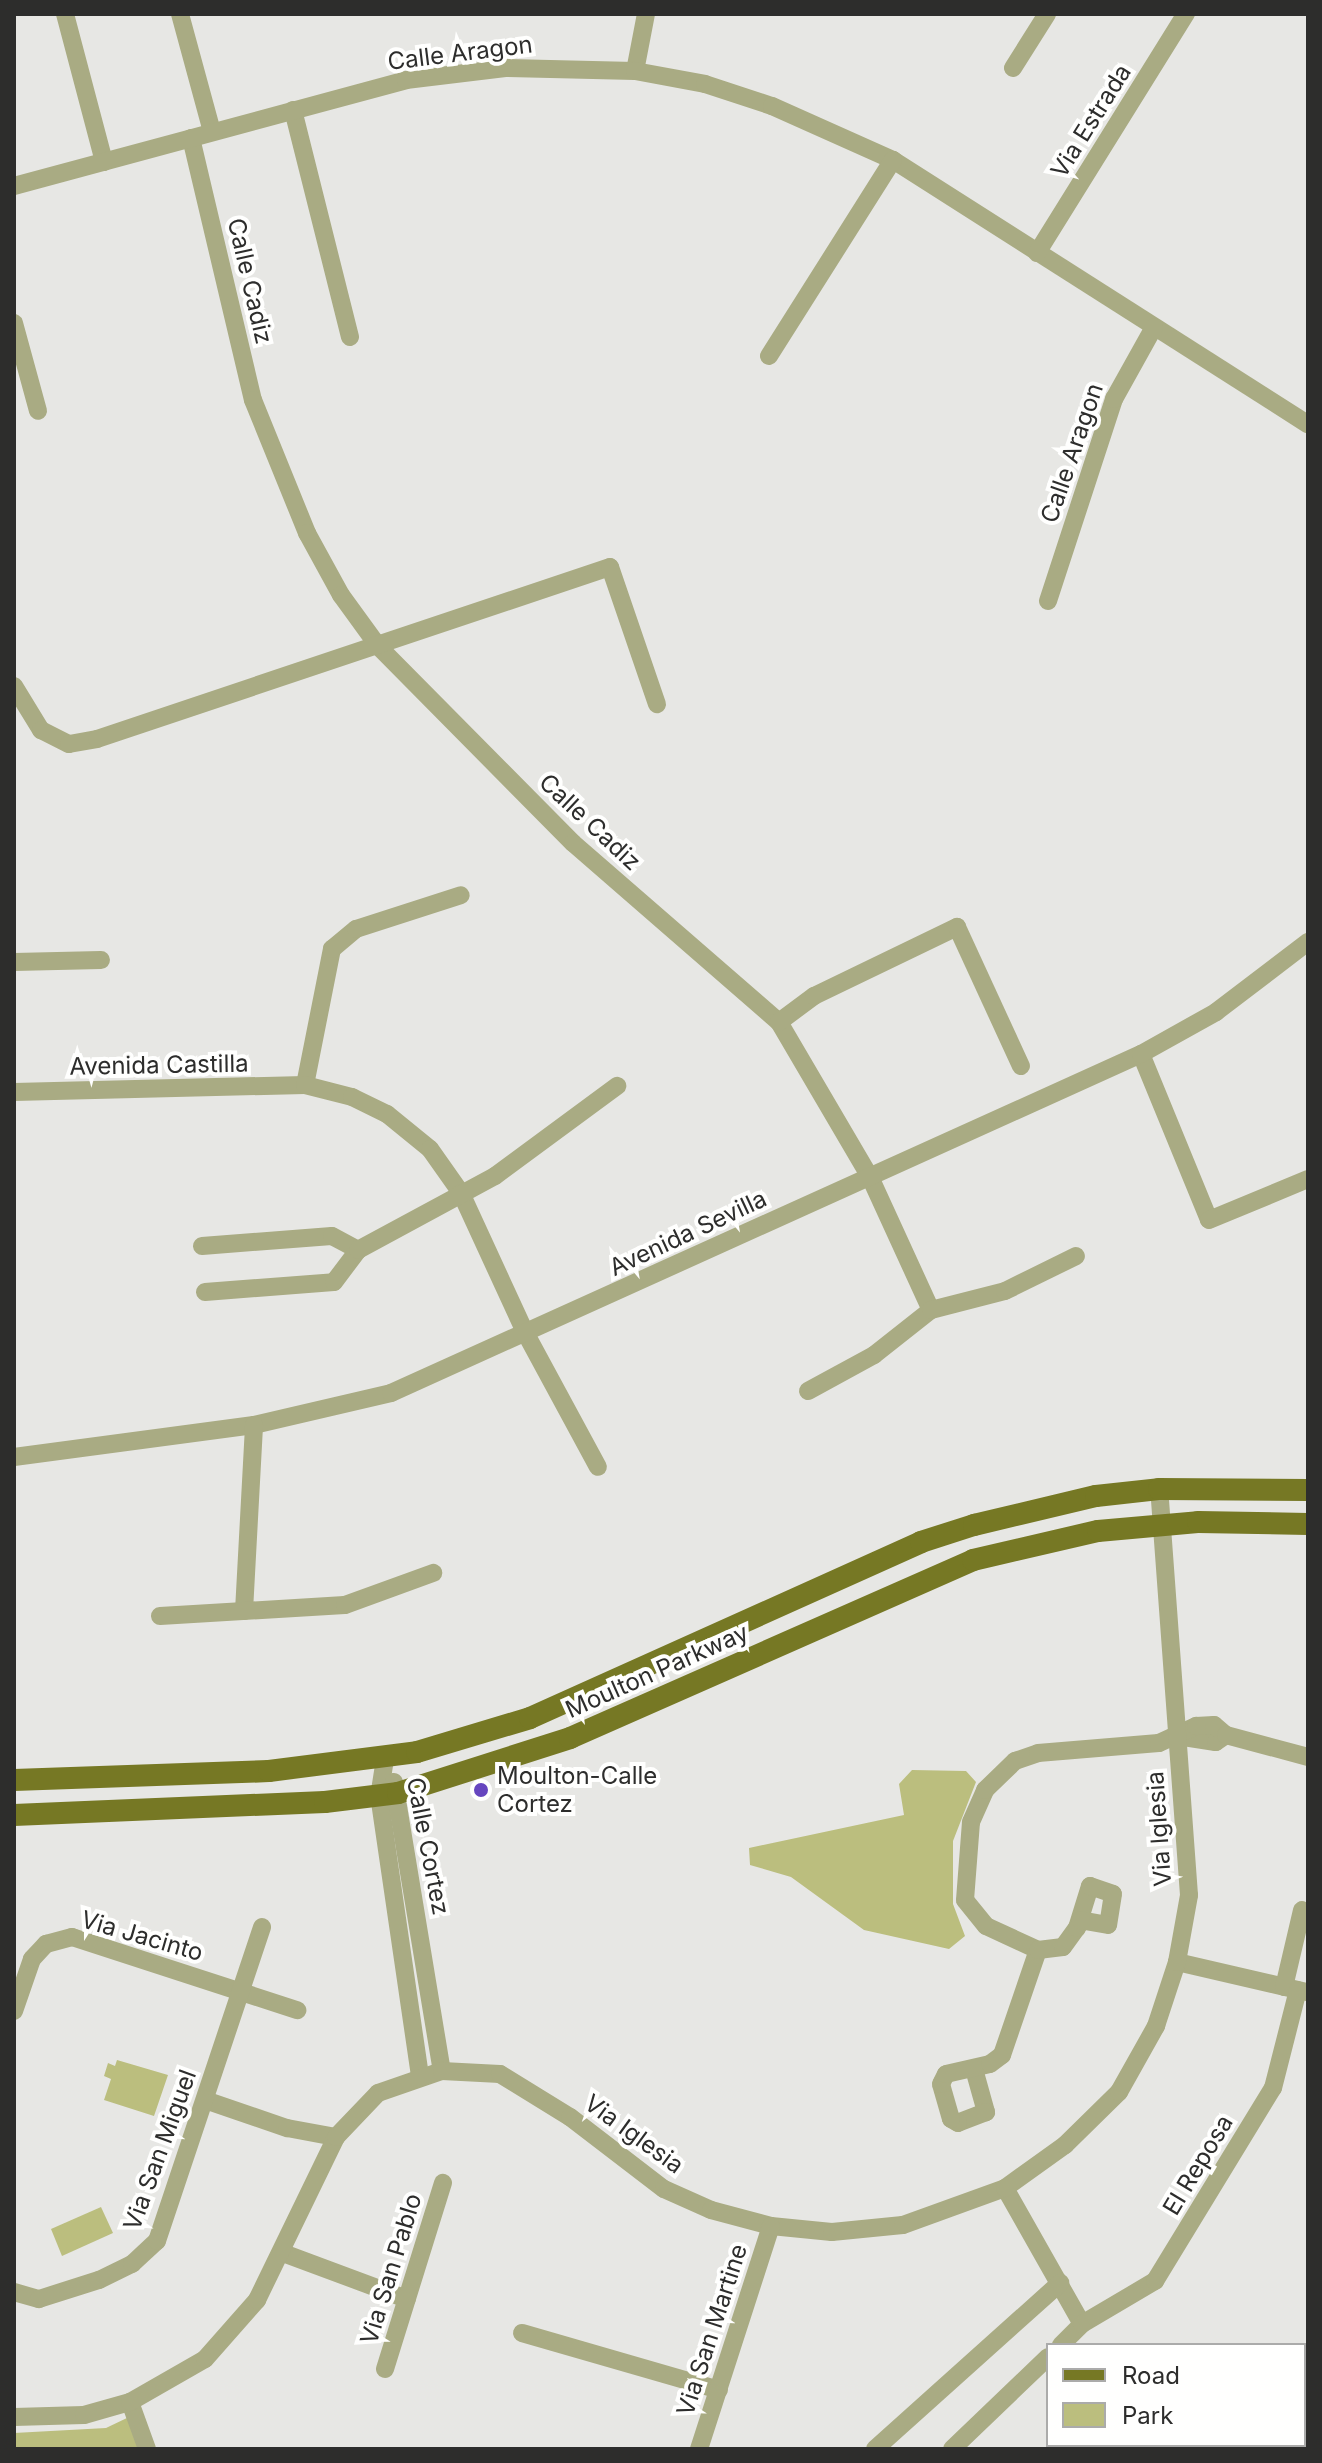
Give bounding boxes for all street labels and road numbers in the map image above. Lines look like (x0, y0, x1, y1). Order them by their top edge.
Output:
street label: Calle Aragon (386, 30, 534, 76)
street label: Via Estrada (1045, 59, 1137, 183)
street label: Calle Cadiz (222, 215, 278, 347)
street label: Calle Aragon (1035, 379, 1109, 527)
street label: Calle Cadiz (533, 768, 647, 876)
street label: Avenida Castilla (69, 1049, 249, 1081)
street label: Avenida Sevilla (605, 1184, 771, 1282)
street label: Moulton Parkway (561, 1618, 753, 1724)
street label: Via Iglesia (1141, 1770, 1177, 1888)
street label: Calle Cortez (401, 1775, 455, 1917)
street label: Via Jacinto (78, 1905, 206, 1967)
street label: Via San Miguel (118, 2066, 202, 2234)
street label: Via Iglesia (579, 2088, 689, 2180)
street label: El Reposa (1157, 2110, 1239, 2220)
street label: Via San Pablo (354, 2190, 428, 2348)
street label: Via San Martine (671, 2241, 753, 2419)

